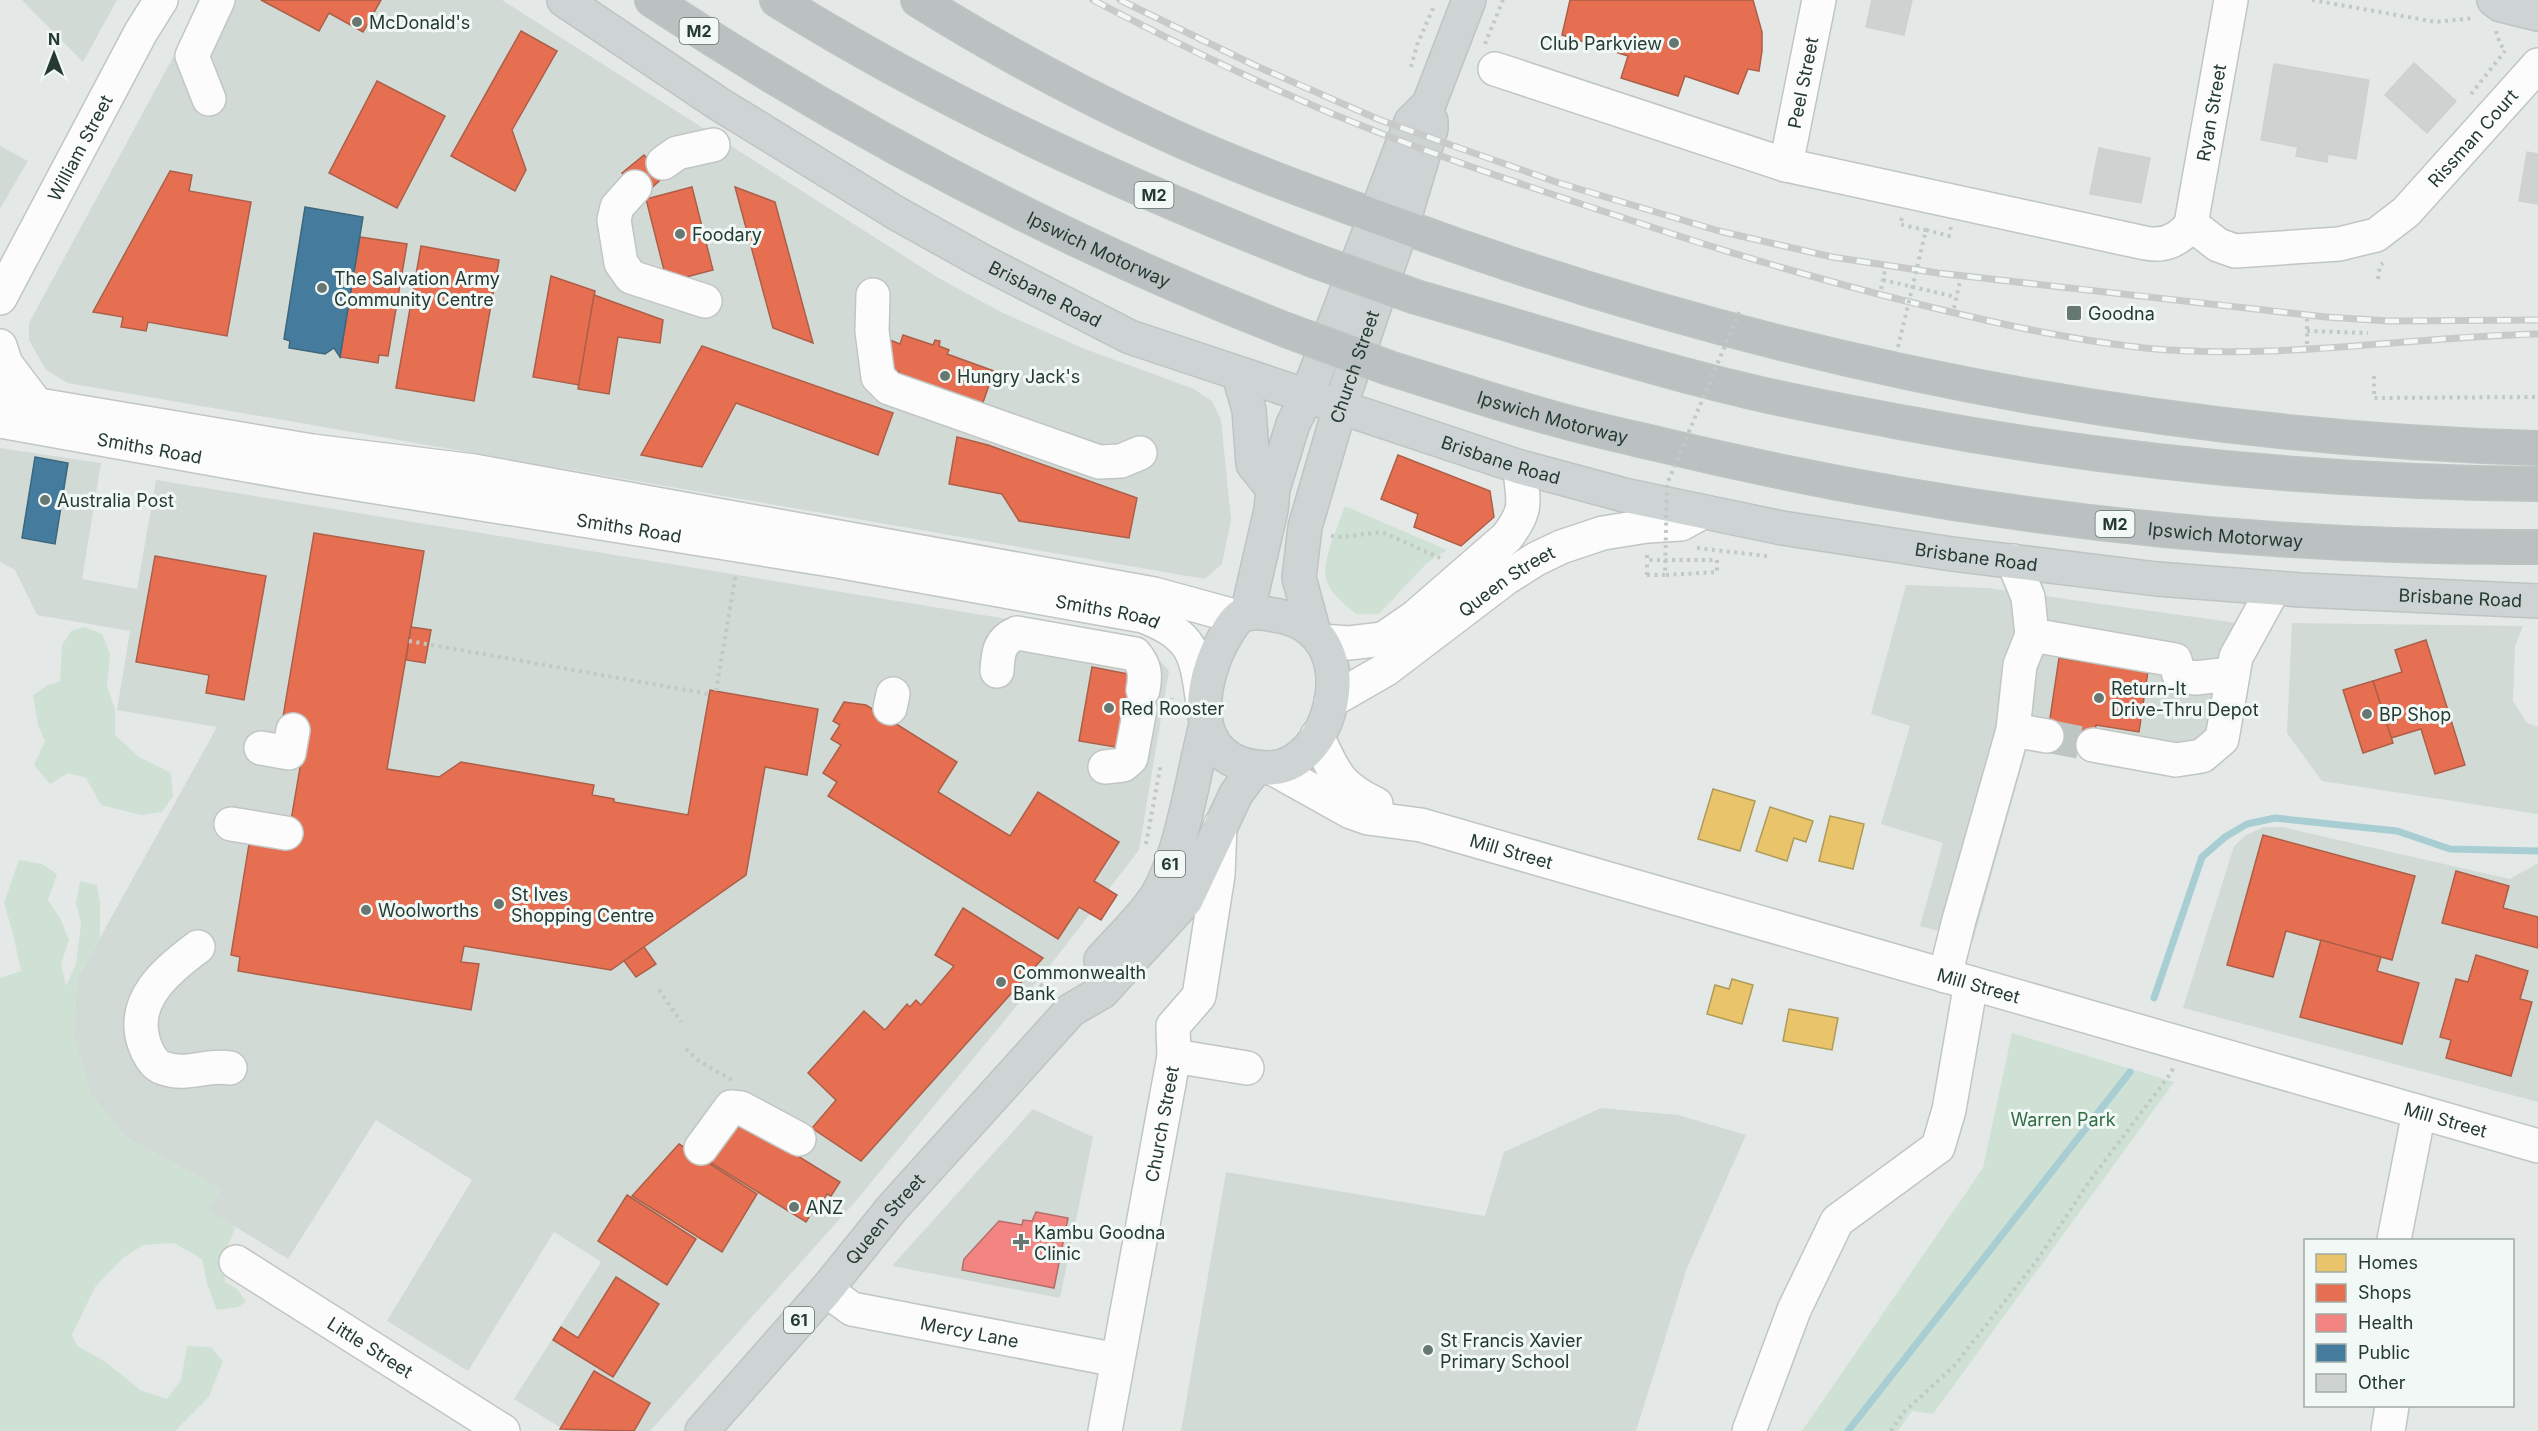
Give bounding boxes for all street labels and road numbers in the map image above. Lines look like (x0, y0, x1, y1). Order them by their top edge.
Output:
road number: M2 (680, 18, 718, 44)
street label: Peel Street (1783, 35, 1822, 130)
street label: Ryan Street (2192, 62, 2230, 163)
street label: Rissman Court (2423, 85, 2522, 191)
street label: William Street (43, 91, 116, 204)
road number: M2 (1134, 182, 1174, 208)
street label: Ipswich Motorway (1024, 207, 1174, 291)
street label: Brisbane Road (985, 256, 1105, 331)
street label: Church Street (1325, 307, 1383, 426)
street label: Ipswich Motorway (1475, 386, 1630, 447)
street label: Smiths Road (95, 428, 204, 467)
street label: Brisbane Road (1439, 431, 1563, 488)
street label: Smiths Road (575, 509, 683, 546)
road number: M2 (2096, 511, 2134, 537)
street label: Ipswich Motorway (2147, 518, 2304, 551)
street label: Brisbane Road (1913, 538, 2039, 575)
street label: Queen Street (1454, 541, 1558, 621)
street label: Brisbane Road (2398, 584, 2523, 611)
street label: Smiths Road (1054, 590, 1164, 633)
street label: Mill Street (1468, 829, 1555, 873)
road number: 61 (1155, 851, 1185, 877)
street label: Mill Street (1935, 963, 2022, 1007)
street label: Church Street (1140, 1064, 1182, 1184)
street label: Mill Street (2402, 1098, 2490, 1141)
street label: Queen Street (841, 1169, 929, 1268)
road number: 61 (784, 1307, 814, 1333)
street label: Little Street (324, 1312, 417, 1382)
street label: Mercy Lane (919, 1312, 1021, 1351)

